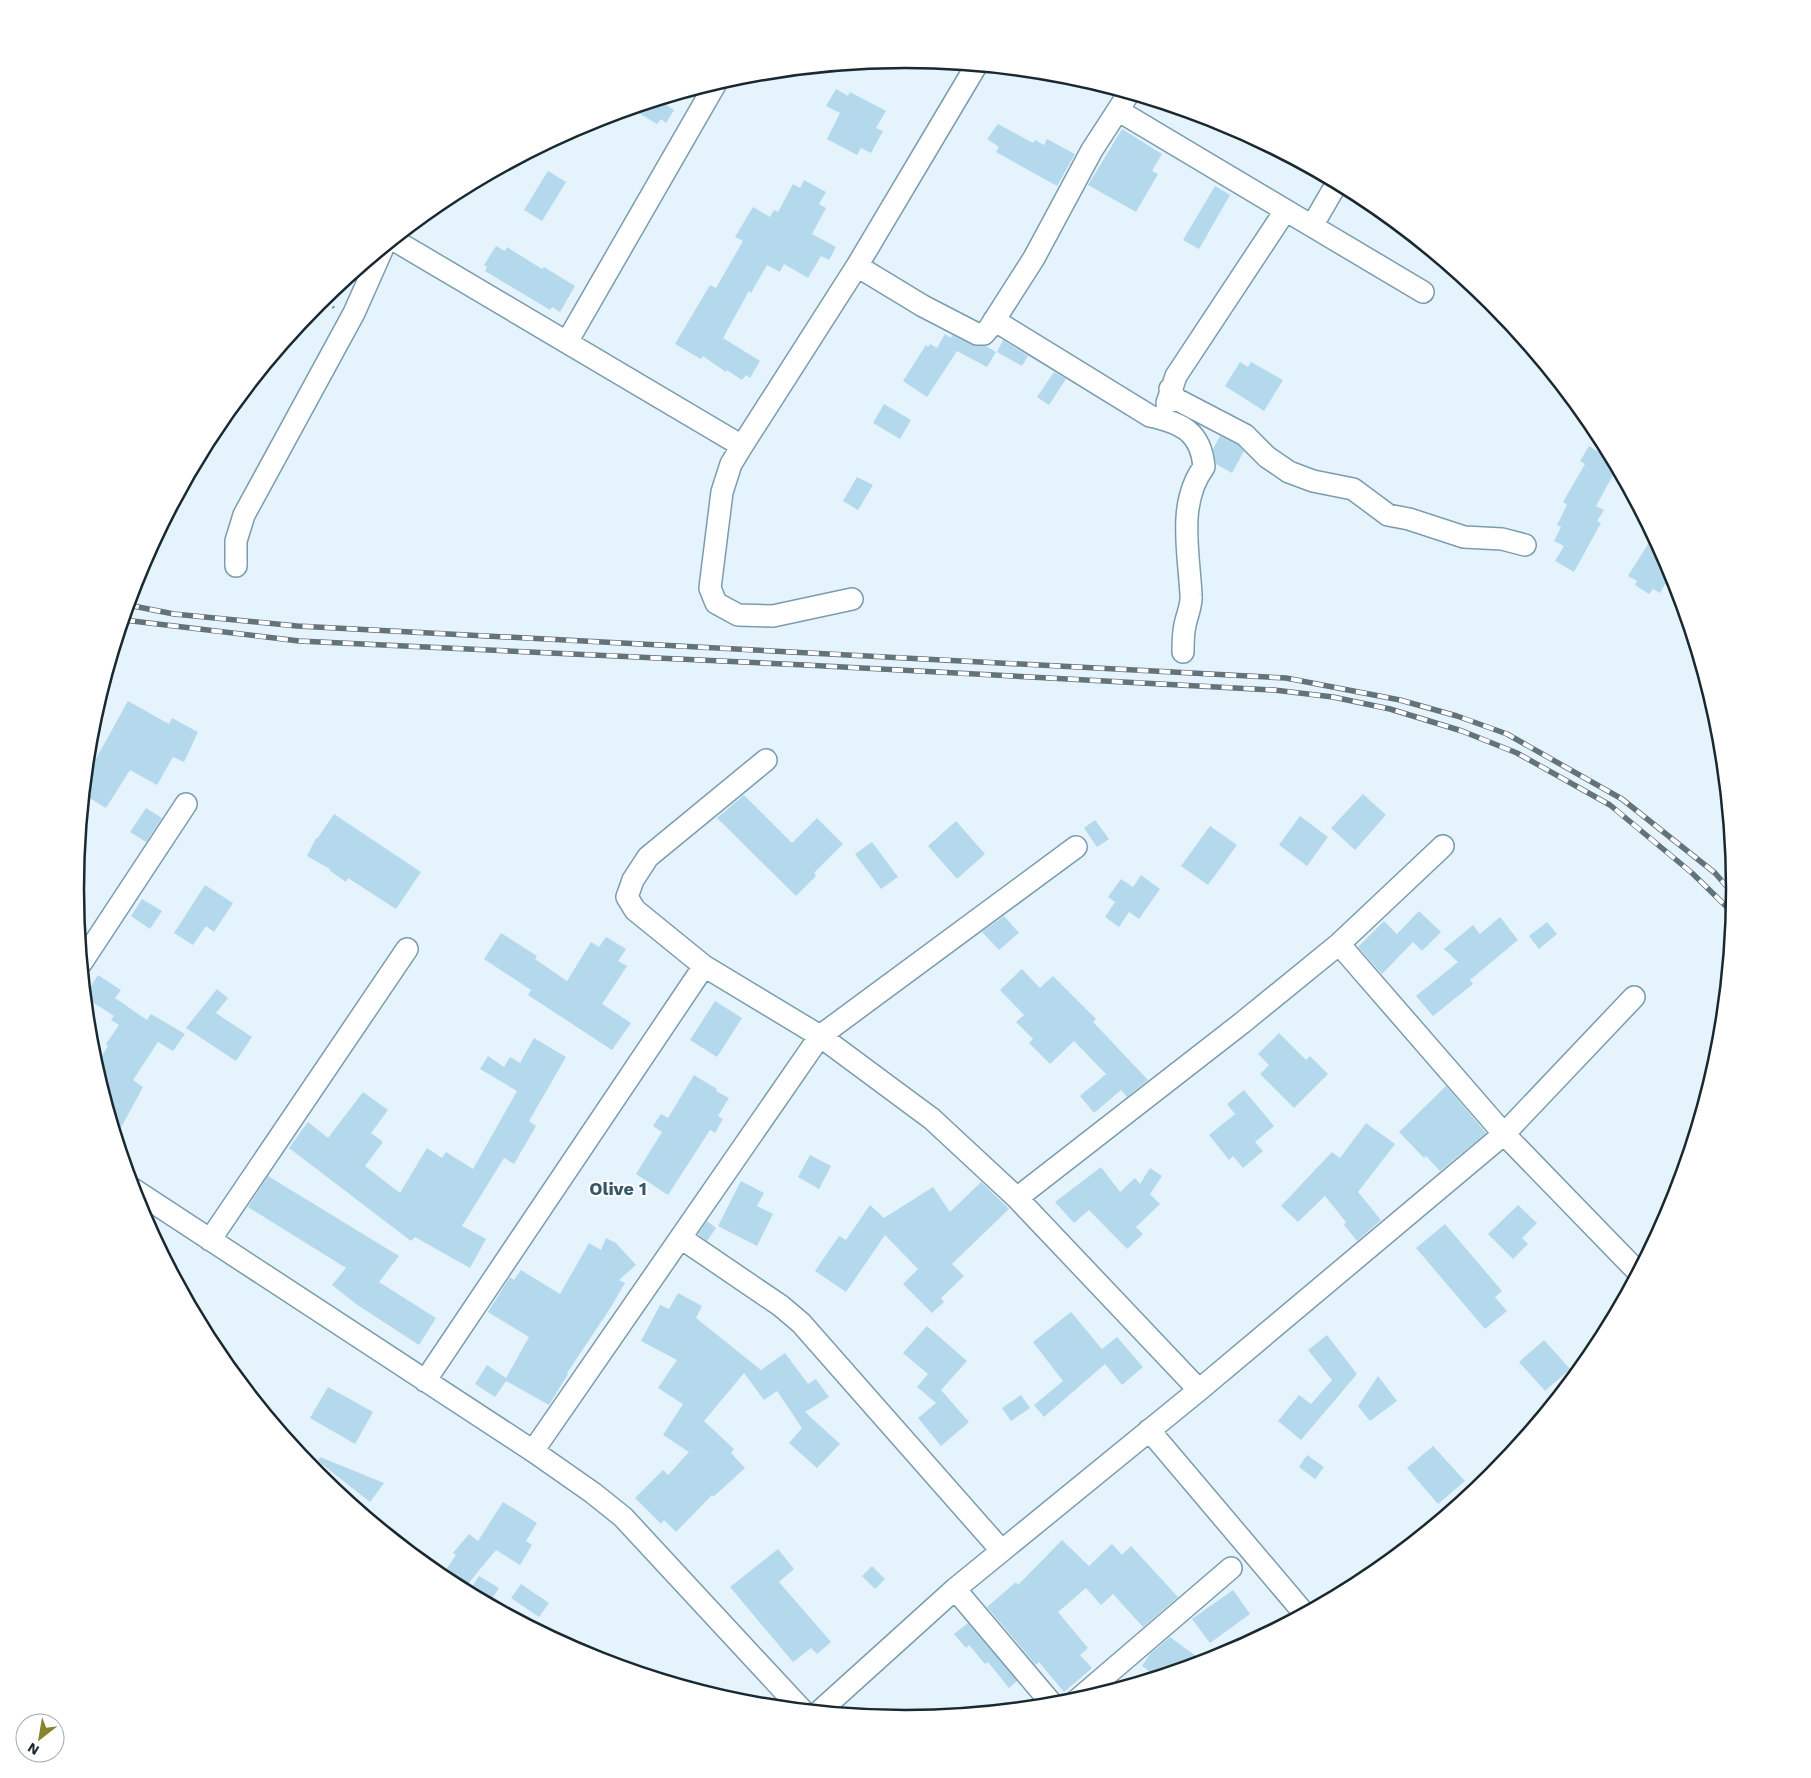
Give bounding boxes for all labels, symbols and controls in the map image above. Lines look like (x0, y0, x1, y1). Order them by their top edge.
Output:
district label: Olive 1 (589, 1178, 647, 1199)
north arrow (15, 1713, 65, 1763)
text: N (25, 1740, 42, 1759)

